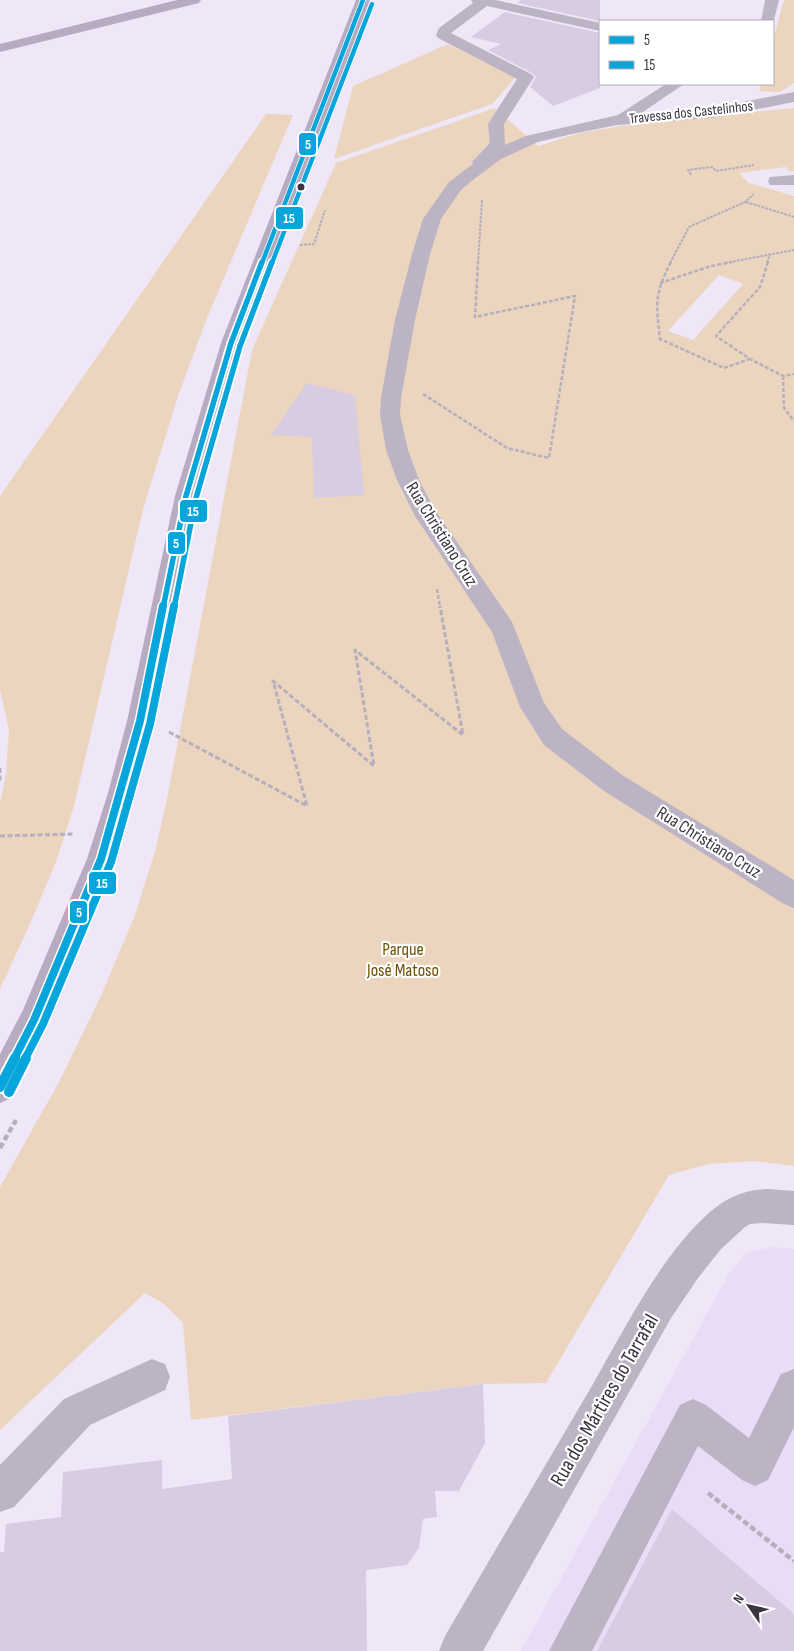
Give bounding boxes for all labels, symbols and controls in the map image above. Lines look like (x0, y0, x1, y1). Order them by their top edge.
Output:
legend (599, 20, 774, 85)
text: 5 (644, 31, 650, 50)
text: 15 (644, 56, 655, 75)
street label: Travessa dos Castelinhos (628, 97, 754, 128)
line badge: 5 (298, 132, 317, 156)
text: 5 (305, 136, 311, 153)
unlabelled marker (296, 182, 306, 192)
line badge: 15 (275, 206, 304, 230)
text: 15 (283, 210, 295, 227)
street label: Rua Christiano Cruz (401, 478, 482, 591)
line badge: 15 (179, 499, 208, 523)
text: 15 (187, 503, 199, 520)
line badge: 5 (167, 531, 186, 555)
text: 5 (173, 535, 179, 552)
street label: Rua Christiano Cruz (653, 802, 765, 883)
line badge: 15 (88, 871, 117, 895)
text: 15 (96, 875, 108, 892)
line badge: 5 (69, 900, 88, 924)
text: 5 (76, 904, 82, 921)
park label: Parque José Matoso (366, 939, 439, 981)
street label: Rua dos Mártires do Tarrafal (545, 1310, 664, 1491)
north arrow (724, 1581, 774, 1631)
text: N (729, 1591, 748, 1607)

